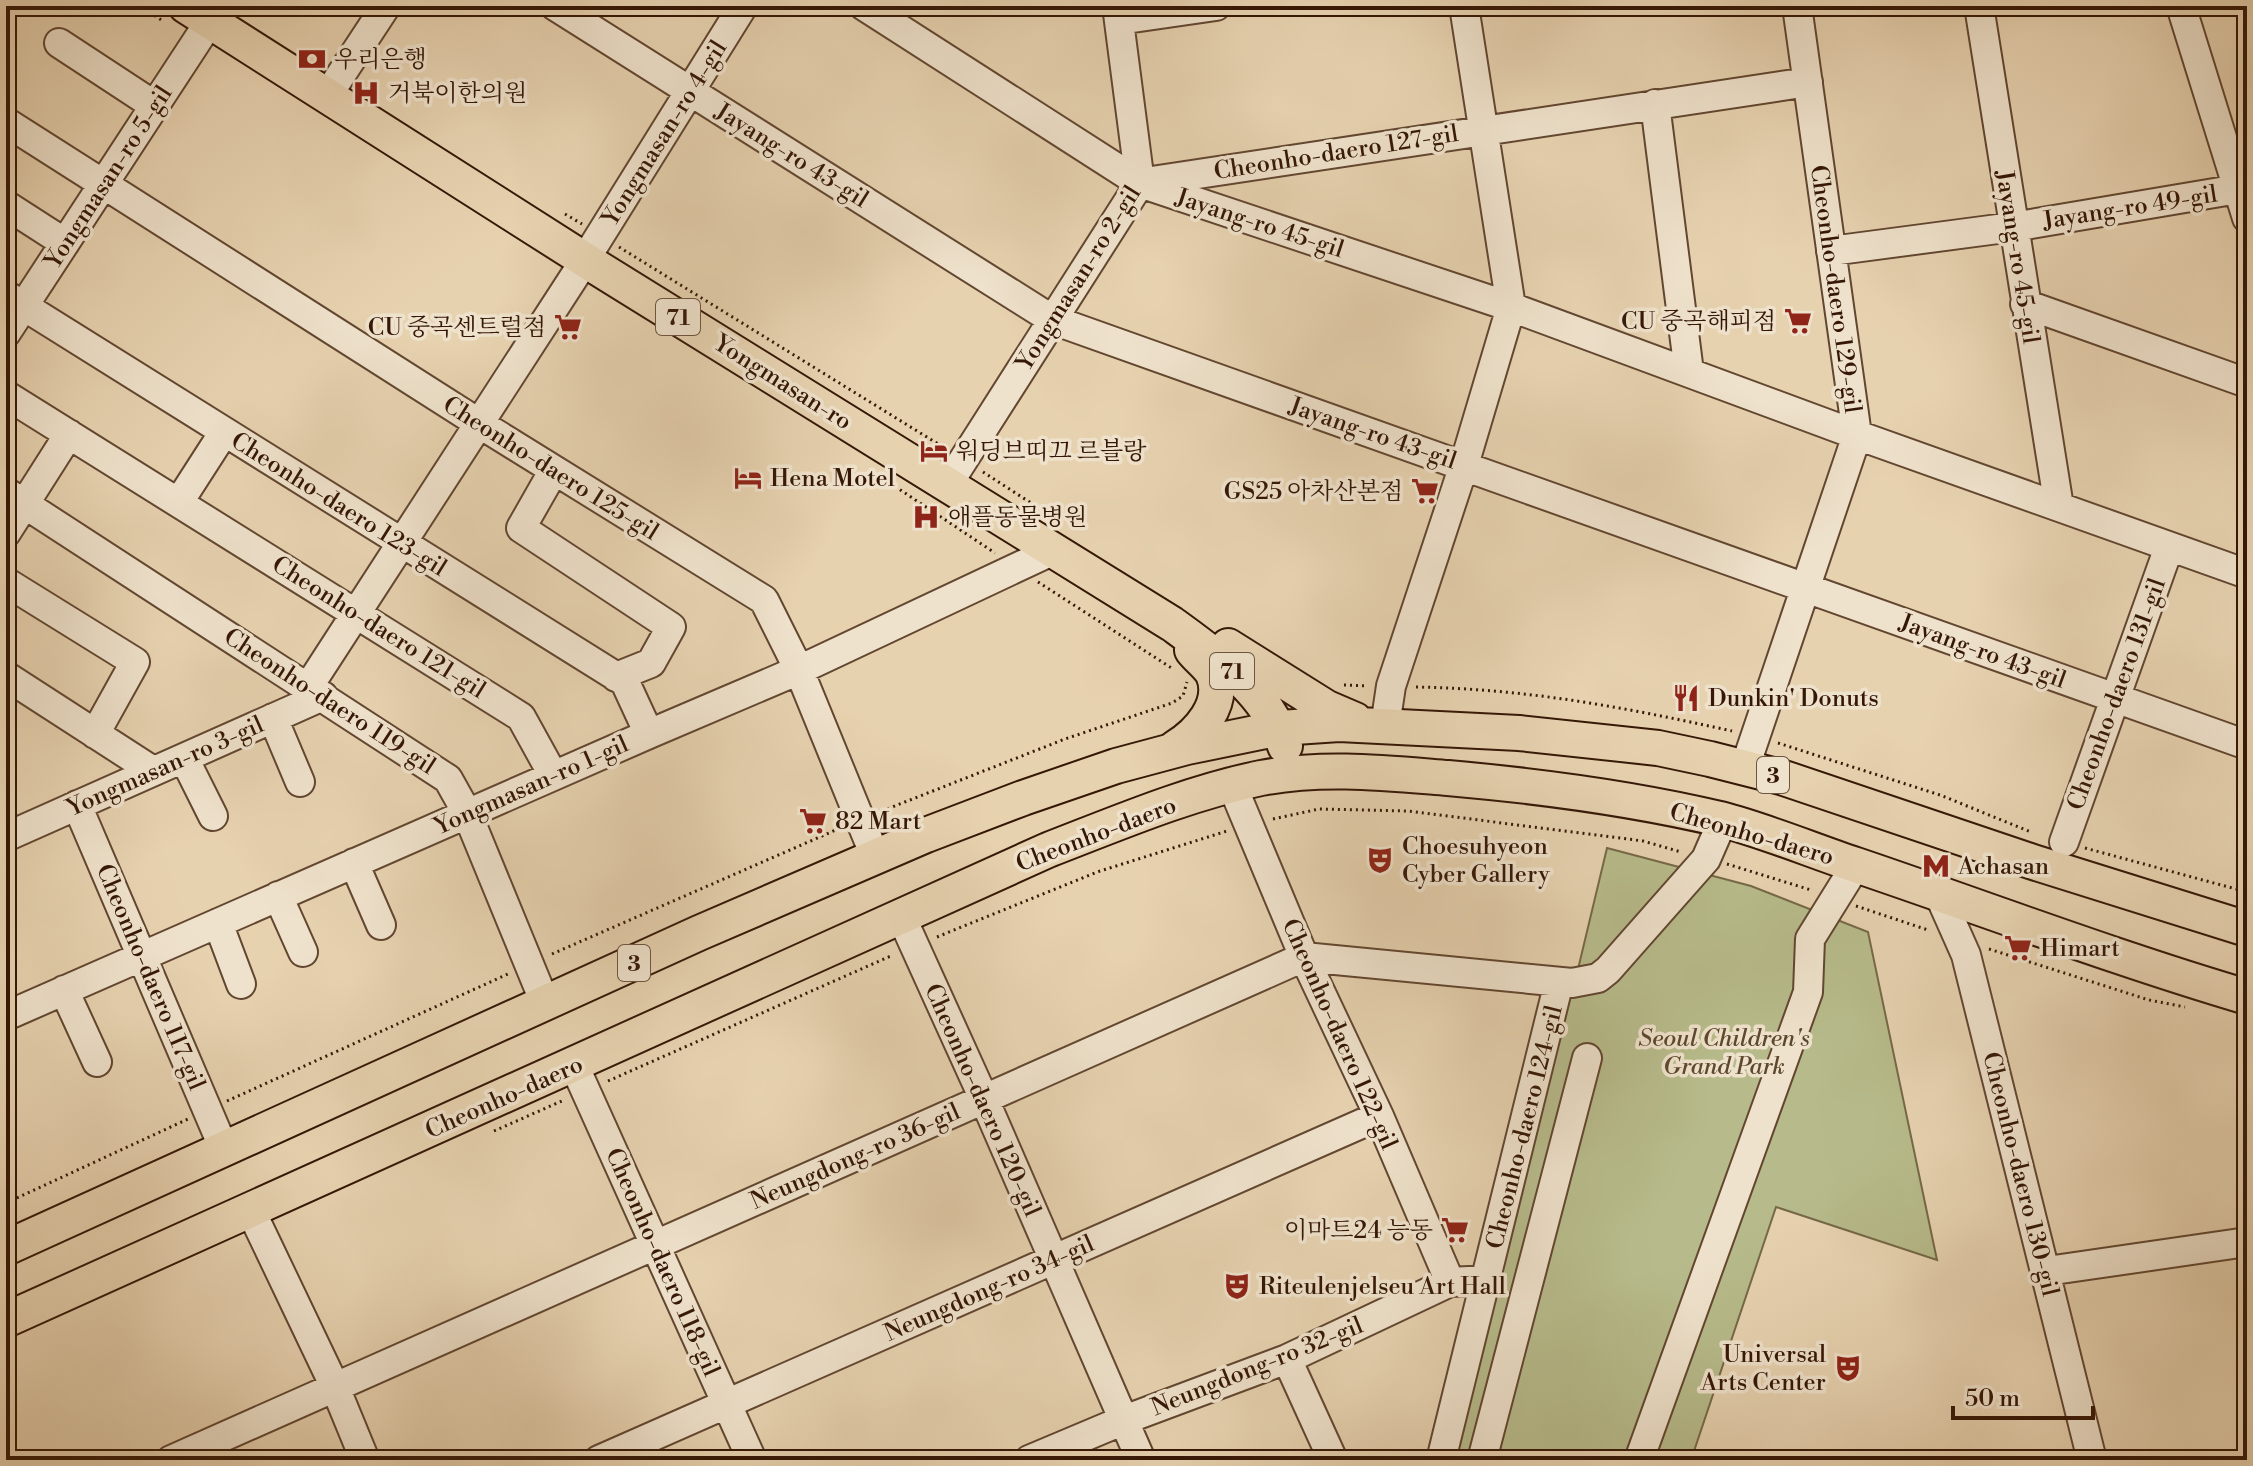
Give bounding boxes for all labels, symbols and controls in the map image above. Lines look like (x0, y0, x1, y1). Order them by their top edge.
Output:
street label: Yongmasan-ro 4-gil (594, 35, 734, 234)
bank icon: 우리은행 (297, 44, 327, 74)
place label: 우리은행 (334, 45, 427, 75)
hospital icon: 거북이한의원 (351, 78, 381, 108)
place label: 거북이한의원 (388, 79, 527, 109)
street label: Yongmasan-ro 5-gil (37, 80, 179, 276)
street label: Jayang-ro 43-gil (708, 96, 874, 215)
street label: Cheonho-daero 127-gil (1212, 119, 1461, 187)
street label: Cheonho-daero 129-gil (1803, 163, 1867, 415)
street label: Jayang-ro 45-gil (1988, 167, 2046, 346)
street label: Jayang-ro 49-gil (2040, 179, 2220, 237)
street label: Yongmasan-ro 2-gil (1009, 180, 1148, 378)
street label: Jayang-ro 45-gil (1171, 182, 1348, 265)
road number: 71 (656, 299, 700, 335)
supermarket icon: CU 중곡해피점 (1783, 306, 1813, 336)
place label: CU 중곡해피점 (1621, 307, 1776, 337)
supermarket icon: CU 중곡센트럴점 (553, 312, 583, 342)
place label: CU 중곡센트럴점 (368, 313, 546, 343)
street label: Yongmasan-ro (706, 327, 857, 437)
street label: Cheonho-daero 125-gil (437, 390, 664, 548)
street label: Jayang-ro 43-gil (1284, 391, 1460, 477)
street label: Cheonho-daero 123-gil (225, 426, 452, 584)
hotel icon: 워딩브띠끄 르블랑 (919, 436, 949, 466)
place label: 워딩브띠끄 르블랑 (956, 437, 1147, 467)
hotel icon: Hena Motel (733, 463, 763, 493)
place label: Hena Motel (770, 464, 895, 494)
supermarket icon: GS25 아차산본점 (1410, 476, 1440, 506)
place label: GS25 아차산본점 (1224, 477, 1403, 507)
hospital icon: 애플동물병원 (911, 502, 941, 532)
place label: 애플동물병원 (948, 503, 1087, 533)
street label: Cheonho-daero 121-gil (266, 550, 491, 706)
street label: Cheonho-daero 131-gil (2061, 574, 2173, 814)
street label: Jayang-ro 43-gil (1894, 608, 2070, 696)
street label: Cheonho-daero 119-gil (218, 622, 441, 782)
road number: 71 (1210, 653, 1254, 689)
restaurant icon: Dunkin' Donuts (1671, 683, 1701, 713)
place label: Dunkin' Donuts (1708, 684, 1879, 714)
street label: Yongmasan-ro 3-gil (60, 710, 269, 825)
street label: Yongmasan-ro 1-gil (428, 730, 633, 843)
road number: 3 (1757, 757, 1789, 793)
street label: Cheonho-daero (1012, 791, 1181, 879)
street label: Cheonho-daero (1666, 797, 1837, 873)
supermarket icon: 82 Mart (798, 806, 828, 836)
place label: 82 Mart (835, 807, 922, 837)
place label: Choesuhyeon Cyber Gallery (1402, 832, 1550, 890)
theatre icon: Choesuhyeon Cyber Gallery (1365, 845, 1395, 875)
metro station icon: Achasan (1921, 851, 1951, 881)
place label: Achasan (1957, 852, 2049, 882)
street label: Cheonho-daero 117-gil (89, 860, 211, 1095)
street label: Cheonho-daero 122-gil (1275, 914, 1404, 1154)
supermarket icon: Himart (2003, 933, 2033, 963)
place label: Himart (2040, 934, 2120, 964)
road number: 3 (618, 945, 650, 981)
street label: Cheonho-daero 120-gil (917, 979, 1047, 1222)
street label: Cheonho-daero 124-gil (1480, 1002, 1570, 1252)
park label: Seoul Children's Grand Park (1638, 1024, 1810, 1082)
street label: Cheonho-daero 130-gil (1975, 1049, 2065, 1300)
street label: Cheonho-daero (421, 1050, 588, 1146)
street label: Neungdong-ro 36-gil (746, 1097, 965, 1217)
street label: Cheonho-daero 118-gil (598, 1143, 726, 1381)
supermarket icon: 이마트24 능동 (1440, 1215, 1470, 1245)
place label: 이마트24 능동 (1284, 1216, 1433, 1246)
street label: Neungdong-ro 34-gil (880, 1229, 1099, 1349)
theatre icon: Riteulenjelseu Art Hall (1222, 1271, 1252, 1301)
place label: Riteulenjelseu Art Hall (1259, 1272, 1506, 1302)
street label: Neungdong-ro 32-gil (1147, 1311, 1368, 1423)
place label: Universal Arts Center (1700, 1340, 1826, 1398)
theatre icon: Universal Arts Center (1833, 1353, 1863, 1383)
scale bar (1953, 1370, 2093, 1420)
text: 50 m (1965, 1384, 2020, 1414)

